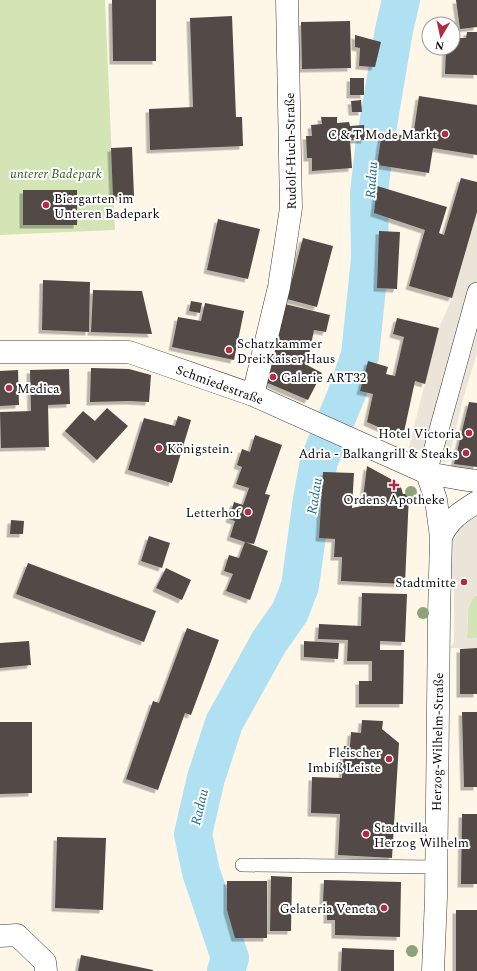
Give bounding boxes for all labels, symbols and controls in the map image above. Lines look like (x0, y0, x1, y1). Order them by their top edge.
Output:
north arrow (421, 16, 461, 56)
text: N (434, 36, 445, 54)
street label: Rudolf-Huch-Straße (280, 92, 302, 210)
place label: C & T Mode Markt (328, 125, 437, 145)
marker: C & T Mode Markt (440, 129, 450, 139)
water label: Radau (360, 160, 383, 199)
park label: unterer Badepark (10, 164, 102, 184)
place label: Biergarten im Unteren Badepark (54, 189, 160, 224)
marker: Biergarten im Unteren Badepark (41, 200, 51, 210)
place label: Schatzkammer Drei:Kaiser Haus (237, 334, 335, 369)
marker: Schatzkammer Drei:Kaiser Haus (224, 345, 234, 355)
street label: Schmiedestraße (173, 360, 266, 410)
place label: Galerie ART32 (281, 368, 366, 388)
marker: Galerie ART32 (268, 372, 278, 382)
place label: Medica (17, 379, 60, 399)
marker: Medica (4, 383, 14, 393)
place label: Hotel Victoria (378, 424, 462, 444)
marker: Hotel Victoria (464, 428, 474, 438)
place label: Königstein. (167, 439, 233, 459)
marker: Königstein. (154, 443, 164, 453)
place label: Adria - Balkangrill & Steaks (298, 444, 458, 464)
marker: Adria - Balkangrill & Steaks (461, 448, 471, 458)
water label: Radau (301, 476, 328, 516)
marker: Ordens Apotheke (389, 480, 399, 490)
place label: Ordens Apotheke (343, 490, 445, 510)
place label: Letterhof (186, 503, 242, 523)
marker: Letterhof (243, 507, 253, 517)
place label: Stadtmitte (395, 573, 456, 593)
marker: Stadtmitte (459, 577, 469, 587)
street label: Herzog-Wilhelm-Straße (427, 673, 449, 811)
place label: Fleischer Imbiß Leiste (307, 743, 381, 778)
marker: Fleischer Imbiß Leiste (384, 754, 394, 764)
water label: Radau (185, 786, 214, 827)
place label: Stadtvilla Herzog Wilhelm (374, 818, 469, 853)
marker: Stadtvilla Herzog Wilhelm (361, 829, 371, 839)
place label: Gelateria Veneta (280, 899, 377, 919)
marker: Gelateria Veneta (379, 903, 389, 913)

